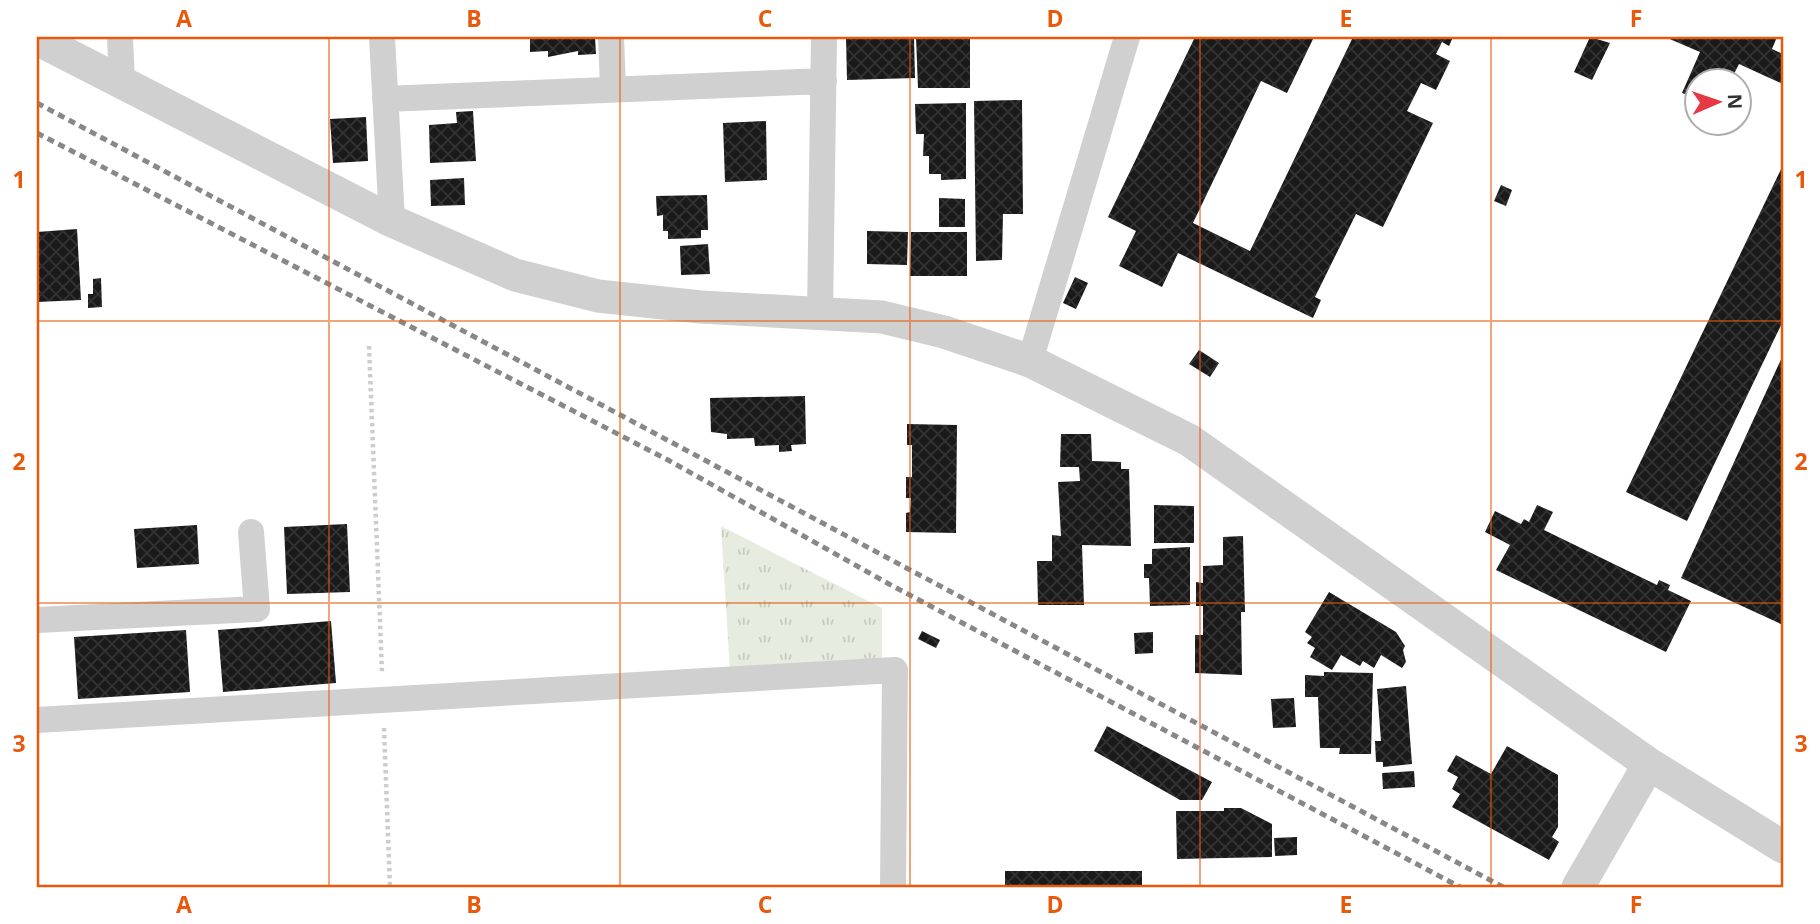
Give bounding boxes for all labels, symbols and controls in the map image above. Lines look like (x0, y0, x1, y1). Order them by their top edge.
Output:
text: A (176, 2, 192, 34)
text: B (466, 2, 482, 34)
text: C (758, 2, 772, 34)
text: D (1046, 2, 1064, 34)
text: E (1340, 2, 1352, 34)
text: F (1630, 2, 1642, 34)
north arrow (1684, 66, 1754, 136)
text: N (1722, 93, 1748, 110)
text: 1 (12, 163, 26, 195)
text: 1 (1794, 163, 1808, 195)
text: 2 (12, 445, 26, 477)
text: 2 (1794, 445, 1808, 477)
text: 3 (12, 727, 26, 759)
text: 3 (1794, 727, 1808, 759)
text: A (176, 888, 192, 920)
text: B (466, 888, 482, 920)
text: C (758, 888, 772, 920)
text: D (1046, 888, 1064, 920)
text: E (1340, 888, 1352, 920)
text: F (1630, 888, 1642, 920)

